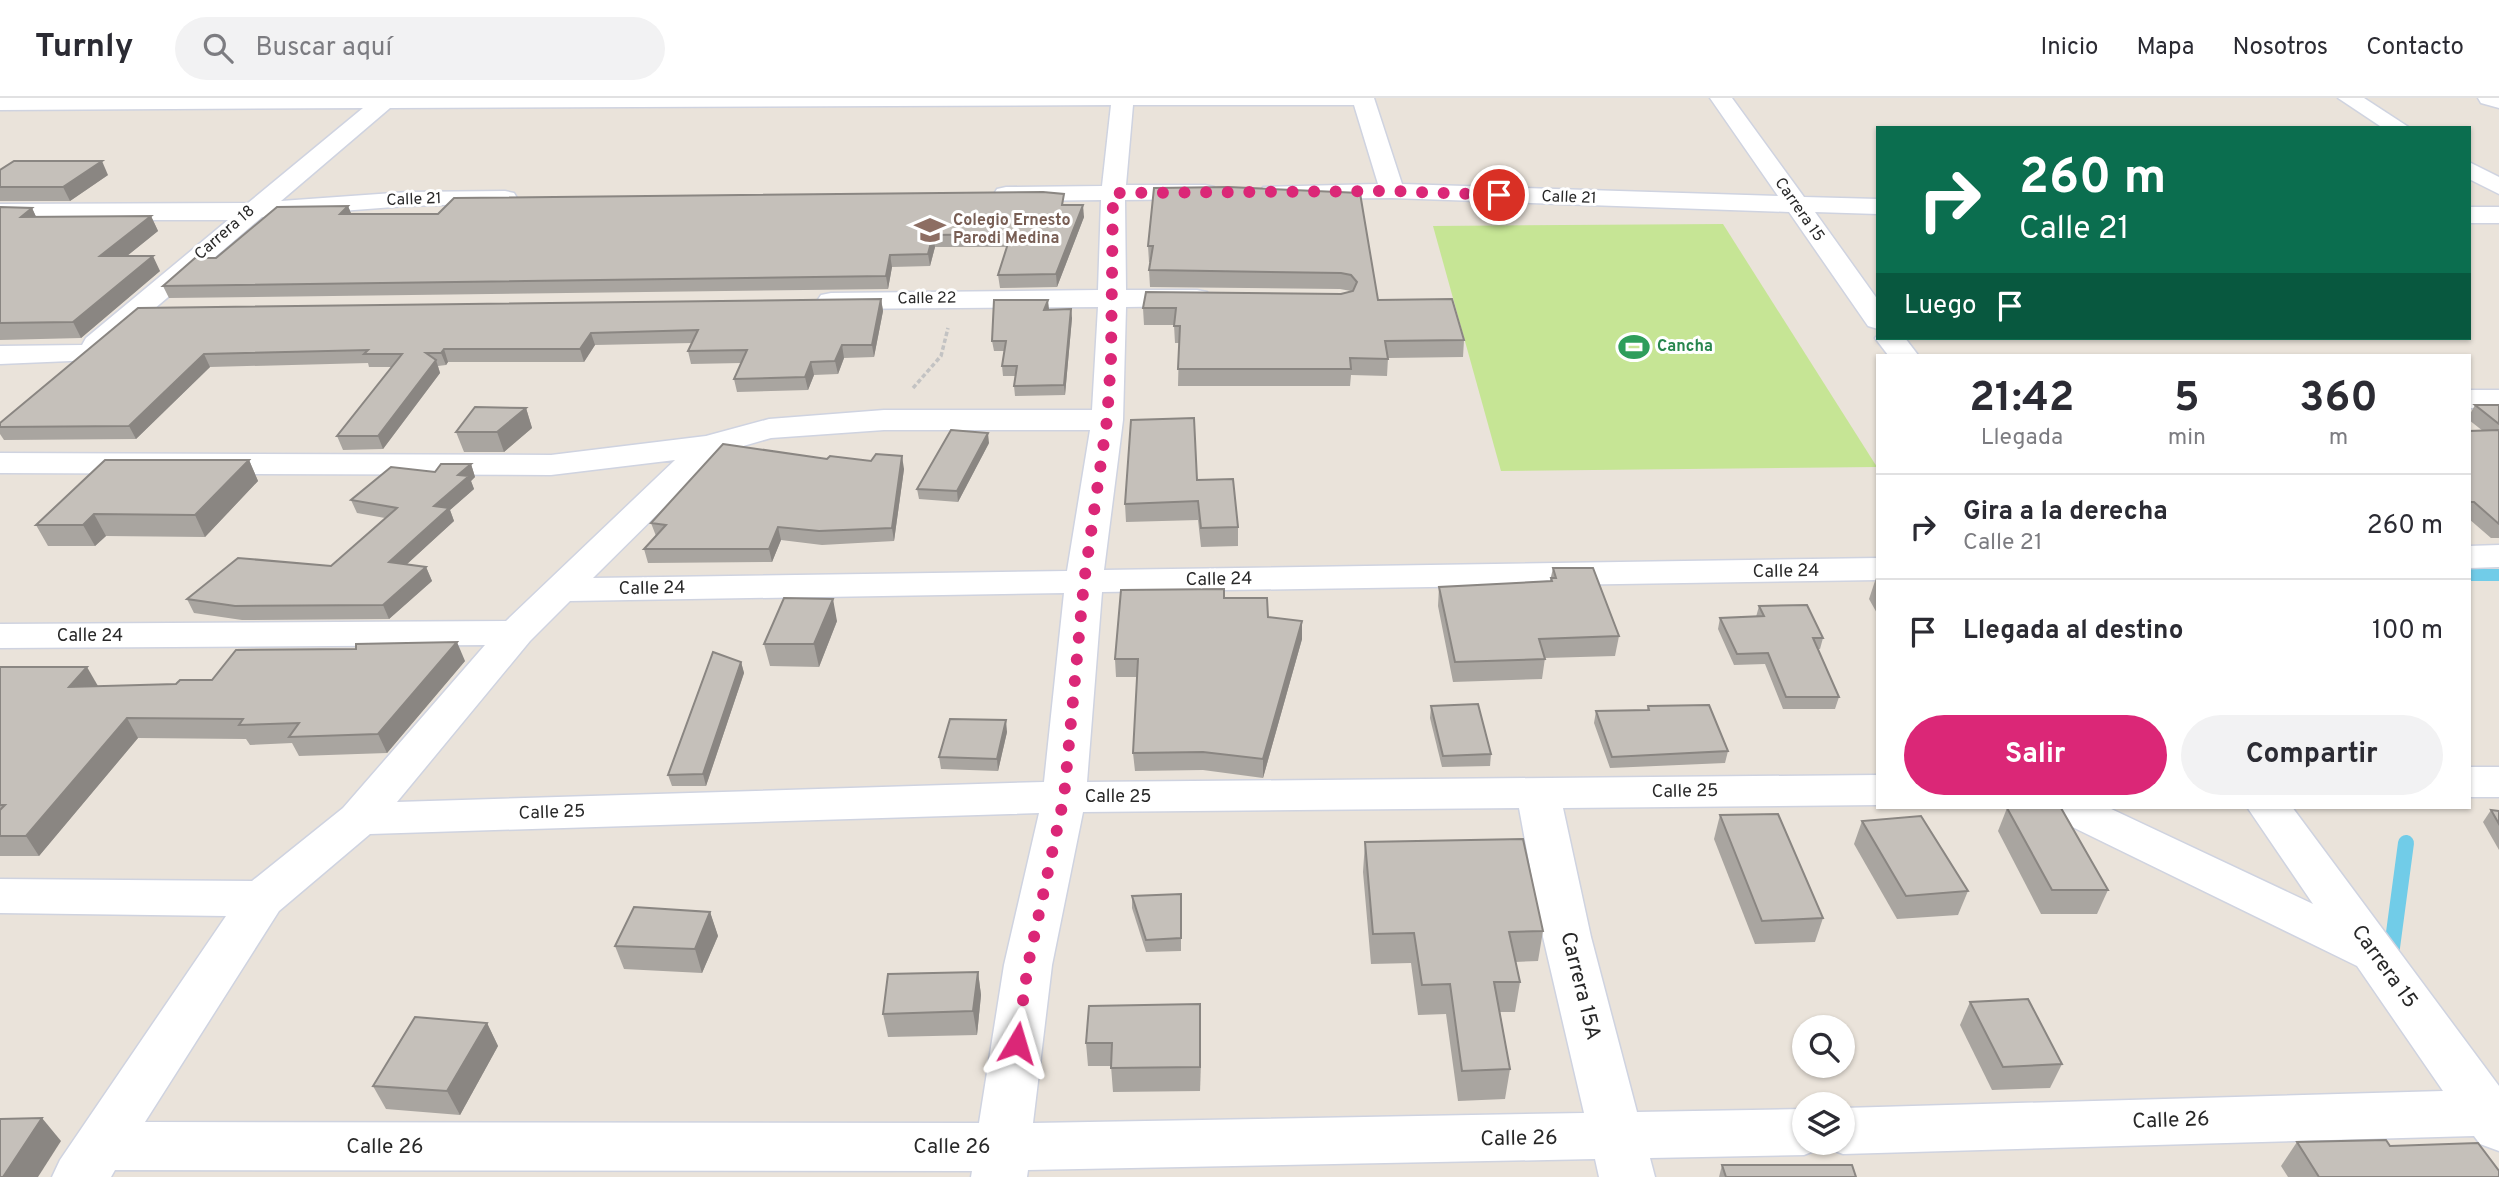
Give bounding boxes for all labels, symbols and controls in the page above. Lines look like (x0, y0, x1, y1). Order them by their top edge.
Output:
search box (175, 17, 665, 80)
text: Turnly (35, 27, 133, 69)
icon: search (199, 29, 237, 67)
text: Buscar aquí (255, 32, 392, 65)
text: Inicio (2041, 33, 2098, 63)
text: Mapa (2136, 33, 2195, 63)
text: Nosotros (2233, 33, 2328, 63)
text: Contacto (2366, 33, 2464, 63)
text: 260 m (2019, 149, 2166, 211)
icon: right (1904, 154, 1995, 245)
pin (1469, 165, 1529, 225)
street label: Carrera 15 (1770, 174, 1828, 246)
icon: arrive (1480, 176, 1518, 214)
street label: Calle 21 (1541, 187, 1597, 209)
street label: Calle 21 (386, 189, 442, 211)
street label: Carrera 18 (191, 201, 259, 265)
text: Calle 21 (2019, 210, 2130, 250)
place label: Colegio Ernesto Parodi Medina (953, 211, 1070, 249)
school or university icon: Colegio Ernesto Parodi Medina (913, 213, 947, 247)
icon: arrive (1991, 287, 2029, 325)
street label: Calle 22 (897, 288, 957, 310)
text: Luego (1904, 290, 1977, 323)
sports icon: Cancha (1617, 330, 1651, 364)
place label: Cancha (1657, 337, 1713, 357)
text: 21:42 (1969, 373, 2075, 426)
text: 5 (2174, 373, 2200, 426)
text: 360 (2299, 373, 2378, 426)
text: Llegada (1981, 424, 2063, 453)
text: min (2168, 424, 2206, 453)
text: m (2329, 424, 2348, 453)
text: Gira a la derecha (1963, 496, 2168, 529)
icon: right (1904, 508, 1942, 546)
text: 260 m (2367, 510, 2443, 543)
text: Calle 21 (1963, 529, 2042, 558)
street label: Calle 24 (1753, 560, 1819, 584)
street label: Calle 24 (1186, 568, 1252, 592)
street label: Calle 24 (619, 577, 685, 601)
icon: arrive (1904, 613, 1942, 651)
text: Llegada al destino (1963, 615, 2183, 648)
text: 100 m (2372, 615, 2443, 648)
street label: Calle 24 (57, 625, 123, 648)
button: Salir (1904, 715, 2167, 795)
button: Compartir (2181, 715, 2443, 795)
street label: Calle 25 (1651, 780, 1719, 804)
street label: Calle 25 (1085, 786, 1151, 809)
street label: Calle 25 (518, 800, 586, 826)
street label: Carrera 15 (2345, 920, 2423, 1014)
street label: Carrera 15A (1554, 929, 1606, 1043)
position arrow (980, 1006, 1054, 1080)
map controls (1792, 1015, 1855, 1155)
button: search (1792, 1015, 1855, 1078)
button: layers (1792, 1092, 1855, 1155)
street label: Calle 26 (2132, 1106, 2210, 1136)
street label: Calle 26 (1480, 1125, 1558, 1153)
street label: Calle 26 (346, 1134, 424, 1161)
street label: Calle 26 (913, 1134, 991, 1161)

